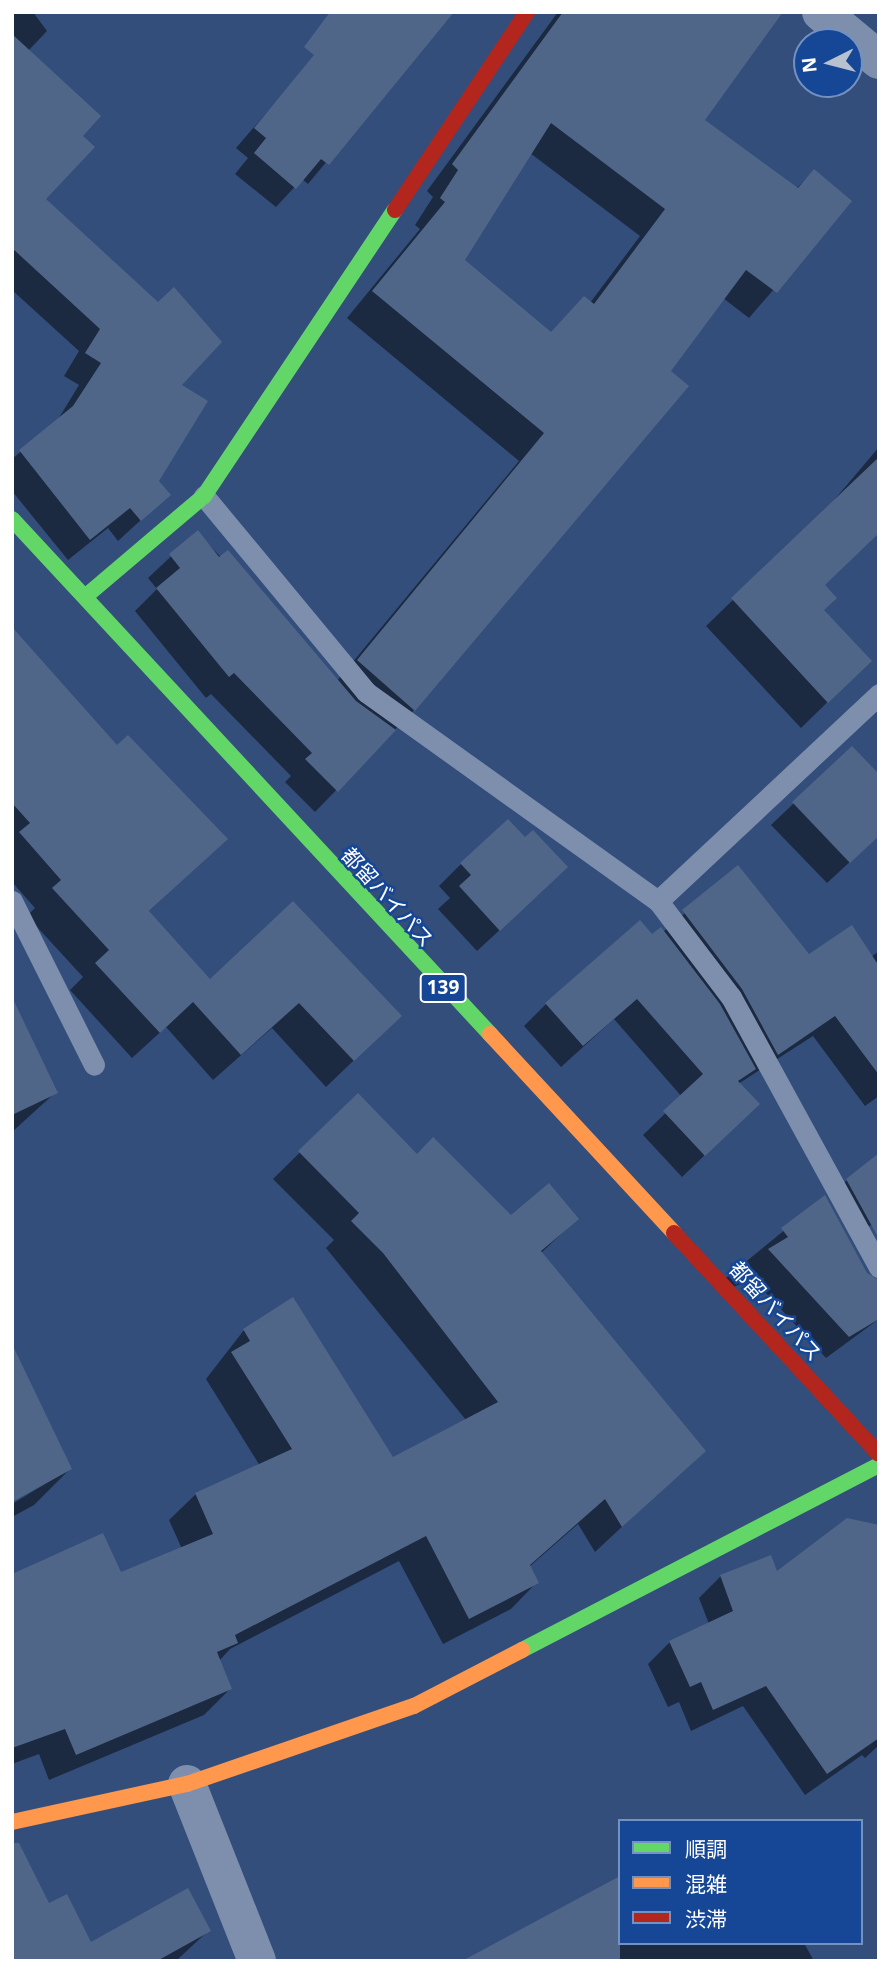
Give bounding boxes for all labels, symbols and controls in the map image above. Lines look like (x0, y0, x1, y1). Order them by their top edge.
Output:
north arrow (793, 28, 863, 98)
text: N (795, 56, 823, 74)
street label: 都留バイパス (336, 842, 440, 952)
road number: 139 (418, 972, 467, 1004)
street label: 都留バイパス (724, 1256, 828, 1366)
legend (618, 1819, 863, 1945)
text: 順調 (685, 1835, 727, 1863)
text: 混雑 (685, 1870, 727, 1898)
text: 渋滞 (685, 1905, 727, 1933)

